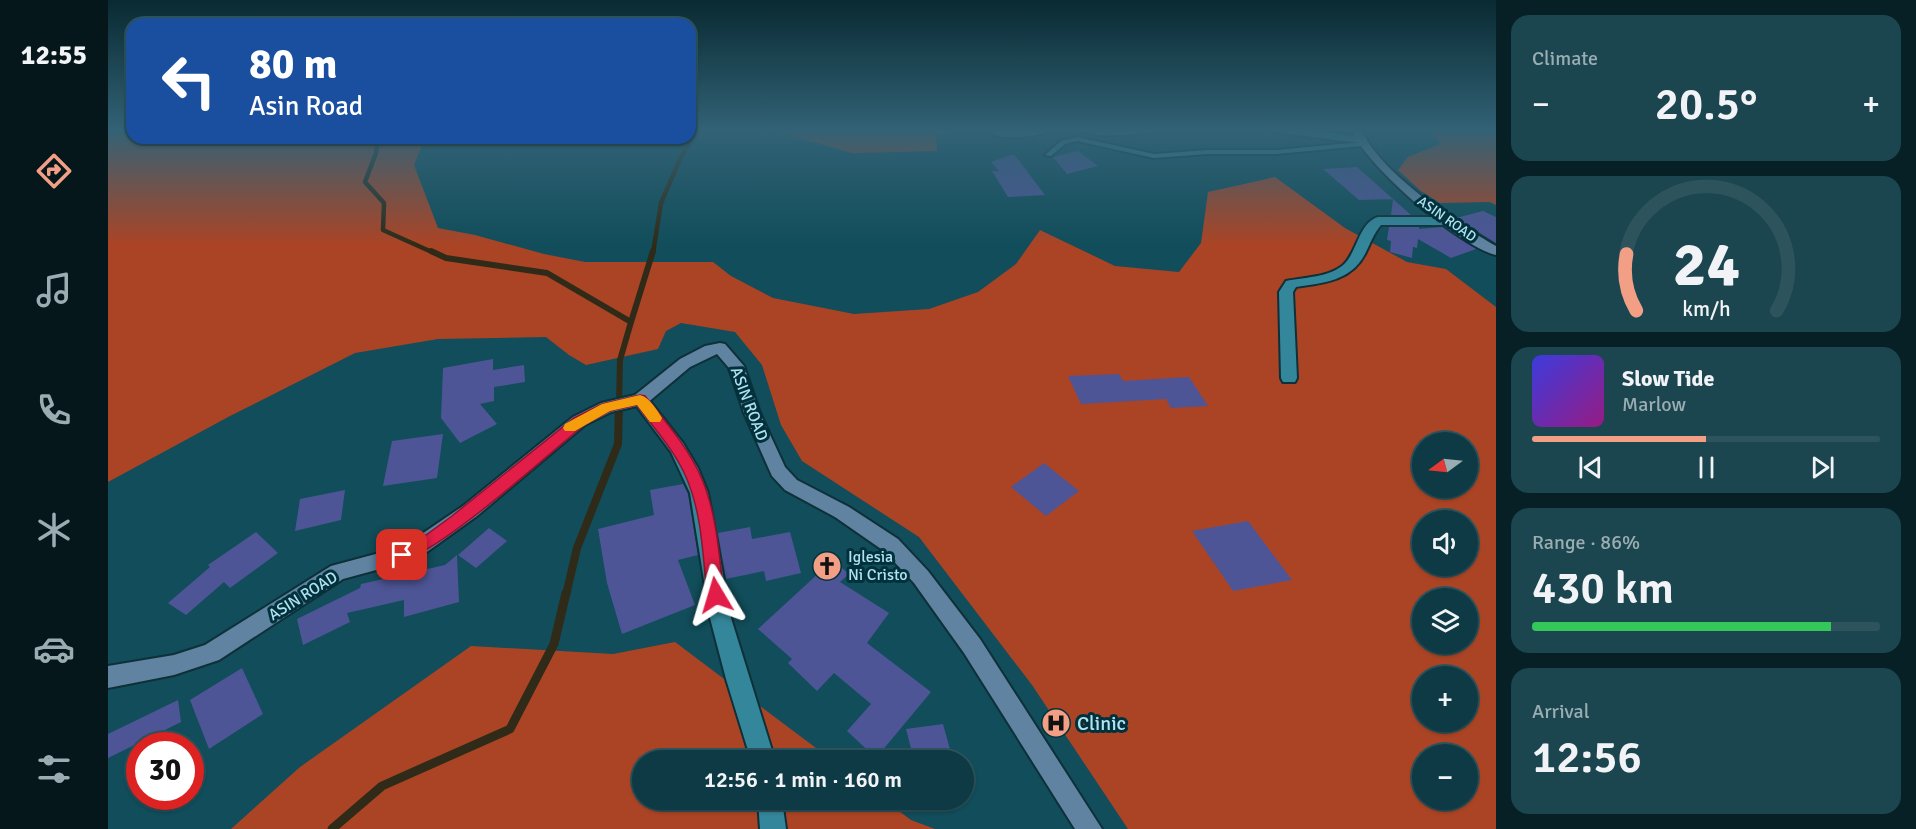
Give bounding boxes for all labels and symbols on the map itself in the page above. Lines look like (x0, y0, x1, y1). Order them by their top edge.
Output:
street label: ASIN ROAD (1414, 193, 1480, 245)
street label: ASIN ROAD (726, 364, 772, 444)
north arrow (1412, 432, 1478, 498)
pin (376, 529, 427, 580)
place label: Iglesia Ni Cristo (848, 547, 908, 585)
church icon: Iglesia Ni Cristo (811, 550, 843, 582)
position arrow (684, 563, 748, 627)
street label: ASIN ROAD (265, 567, 341, 625)
hospital icon: Clinic (1040, 707, 1072, 739)
place label: Clinic (1077, 711, 1126, 736)
speed limit sign: 30 (126, 732, 204, 810)

